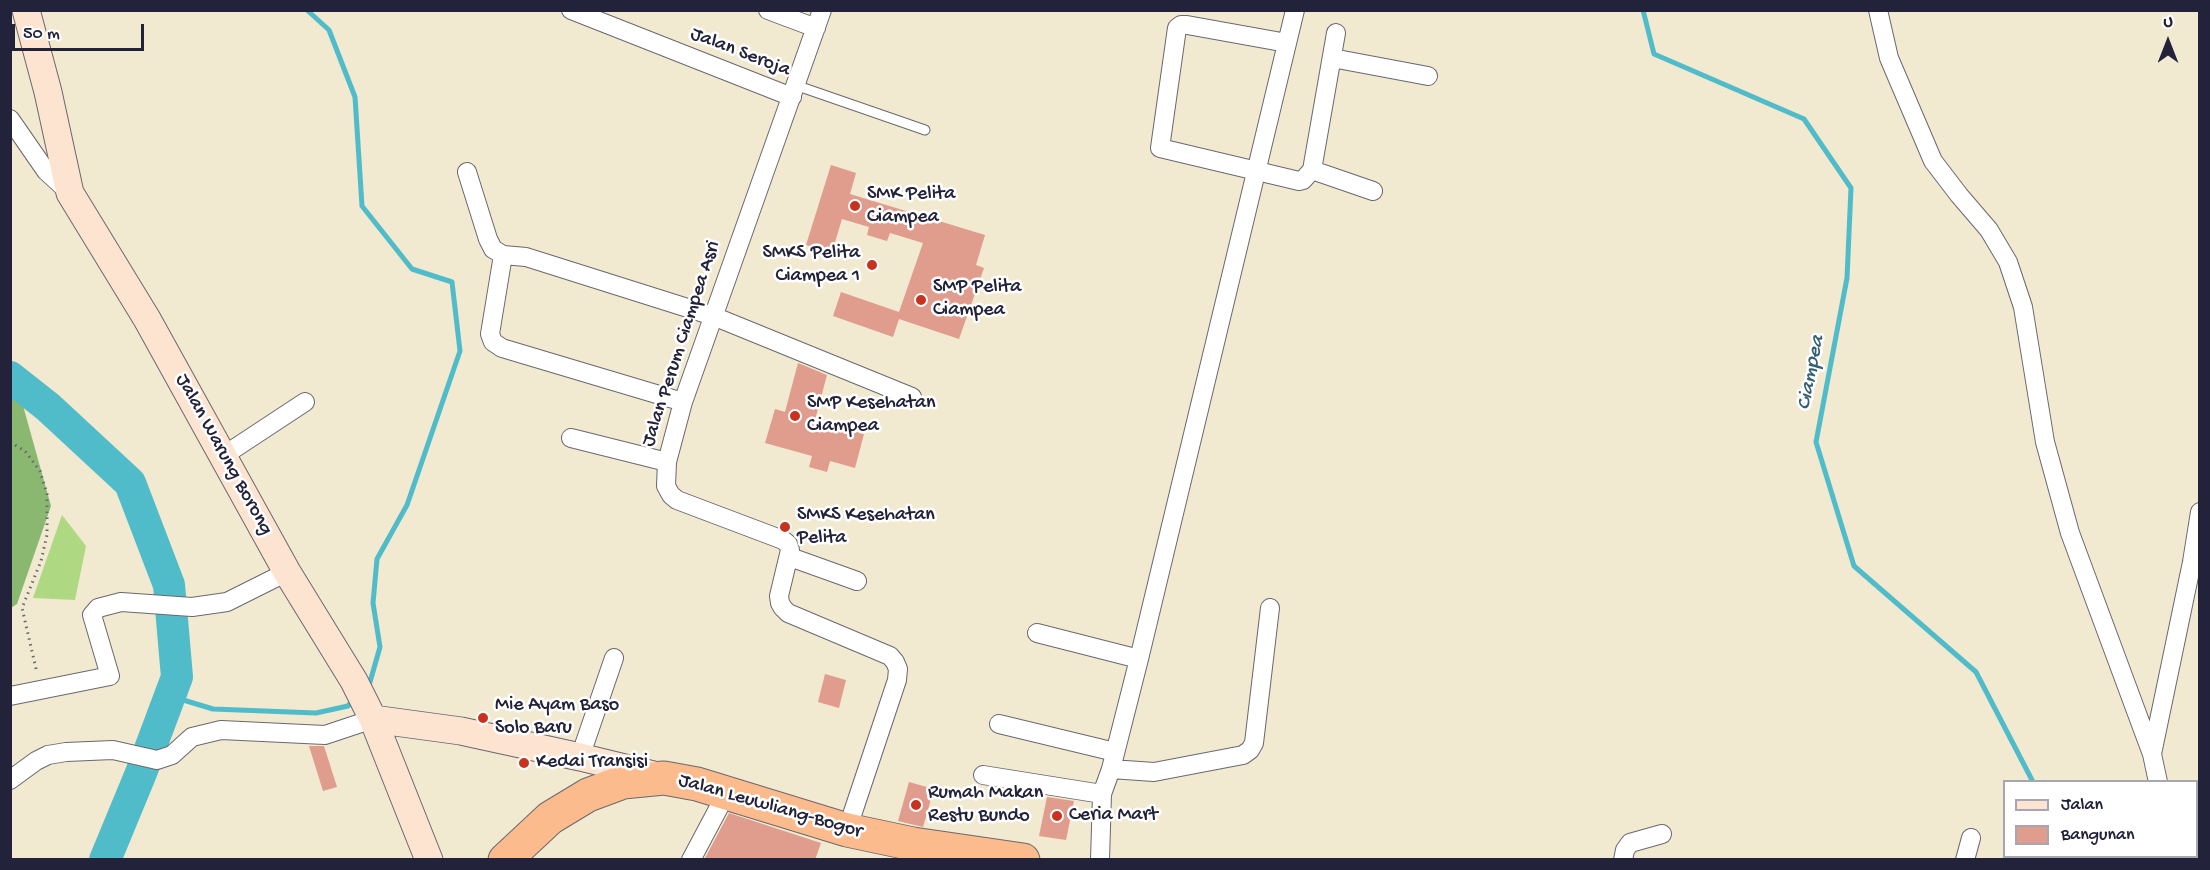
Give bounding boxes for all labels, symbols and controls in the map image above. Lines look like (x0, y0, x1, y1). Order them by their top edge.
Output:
scale bar (15, 12, 147, 50)
north arrow (2138, 12, 2198, 72)
text: U (2163, 14, 2173, 33)
street label: Jalan Seroja (686, 23, 794, 83)
text: 50 m (23, 24, 60, 45)
place label: SMK Pelita Ciampea (867, 183, 955, 230)
marker: SMK Pelita Ciampea (848, 199, 862, 213)
street label: Jalan Perum Ciampea Asri (637, 238, 727, 450)
place label: SMKS Pelita Ciampea 1 (762, 242, 860, 289)
marker: SMKS Pelita Ciampea 1 (865, 258, 879, 272)
place label: SMP Pelita Ciampea (933, 276, 1021, 323)
marker: SMP Pelita Ciampea (914, 293, 928, 307)
water label: Ciampea (1792, 334, 1832, 412)
street label: Jalan Warung Borong (169, 370, 277, 540)
place label: SMP Kesehatan Ciampea (807, 392, 936, 439)
marker: SMP Kesehatan Ciampea (788, 409, 802, 423)
place label: SMKS Kesehatan Pelita (797, 504, 935, 551)
marker: SMKS Kesehatan Pelita (778, 520, 792, 534)
place label: Mie Ayam Baso Solo Baru (495, 694, 619, 741)
marker: Mie Ayam Baso Solo Baru (476, 711, 490, 725)
place label: Kedai Transisi (536, 751, 648, 775)
marker: Kedai Transisi (517, 756, 531, 770)
street label: Jalan Leuwliang-Bogor (675, 769, 865, 845)
legend (2003, 780, 2198, 858)
place label: Rumah Makan Restu Bundo (928, 782, 1043, 829)
text: Jalan (2061, 795, 2103, 816)
marker: Rumah Makan Restu Bundo (909, 798, 923, 812)
place label: Ceria Mart (1069, 804, 1158, 828)
marker: Ceria Mart (1050, 809, 1064, 823)
text: Bangunan (2061, 825, 2135, 846)

